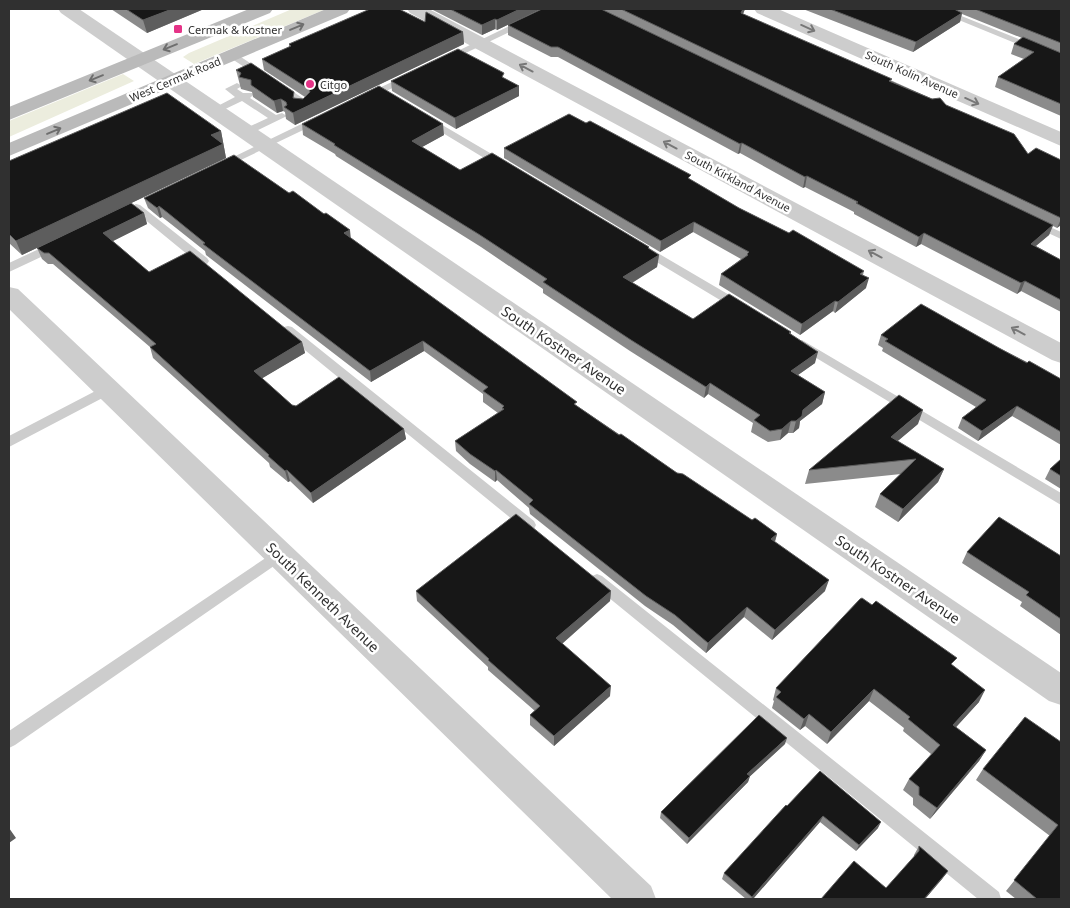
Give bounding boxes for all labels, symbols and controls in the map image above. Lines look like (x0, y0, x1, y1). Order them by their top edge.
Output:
place label: Cermak & Kostner (188, 22, 283, 37)
one-way arrow (289, 22, 304, 32)
marker: Cermak & Kostner (172, 23, 184, 35)
one-way arrow (800, 24, 815, 34)
one-way arrow (163, 44, 178, 53)
street label: South Kolin Avenue (863, 47, 961, 101)
street label: West Cermak Road (127, 53, 223, 105)
one-way arrow (519, 63, 534, 73)
one-way arrow (89, 74, 104, 83)
place label: Citgo (320, 77, 348, 92)
marker: Citgo (304, 78, 316, 90)
one-way arrow (964, 96, 979, 106)
one-way arrow (46, 126, 61, 136)
one-way arrow (663, 139, 678, 149)
street label: South Kirkland Avenue (683, 147, 793, 215)
one-way arrow (868, 249, 883, 258)
street label: South Kostner Avenue (498, 301, 630, 399)
one-way arrow (1012, 325, 1026, 335)
street label: South Kostner Avenue (832, 530, 964, 628)
street label: South Kenneth Avenue (262, 538, 384, 656)

